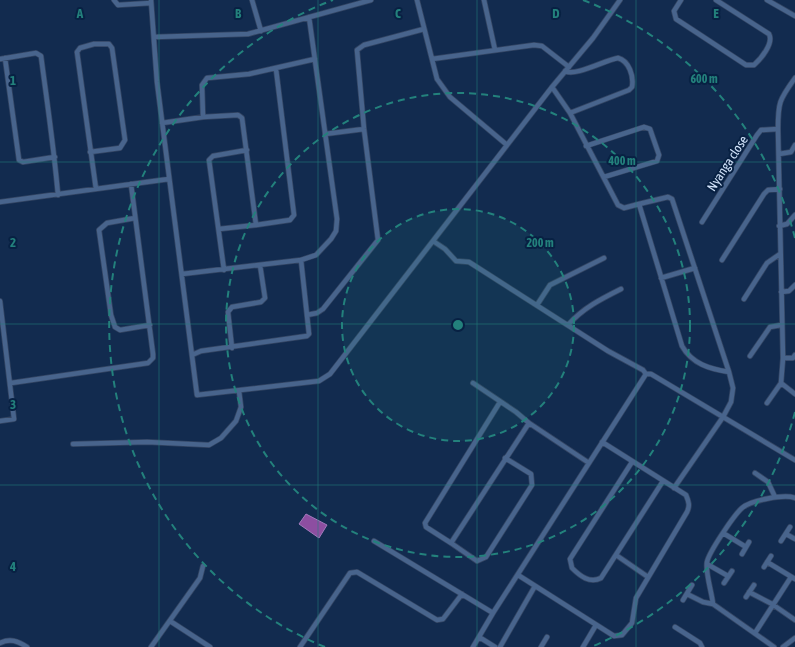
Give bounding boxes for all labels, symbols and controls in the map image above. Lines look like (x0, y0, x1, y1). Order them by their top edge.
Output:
text: A (76, 6, 84, 21)
text: B (235, 6, 242, 21)
text: C (395, 6, 401, 21)
text: D (552, 6, 560, 21)
text: E (713, 6, 719, 21)
text: 600 m (690, 72, 718, 86)
text: 1 (10, 73, 16, 88)
street label: Nyanga close (704, 133, 751, 194)
text: 400 m (607, 154, 636, 168)
text: 2 (10, 235, 16, 250)
text: 200 m (526, 236, 554, 250)
centre of rings (451, 318, 465, 332)
text: 3 (10, 397, 16, 412)
text: 4 (9, 559, 16, 574)

